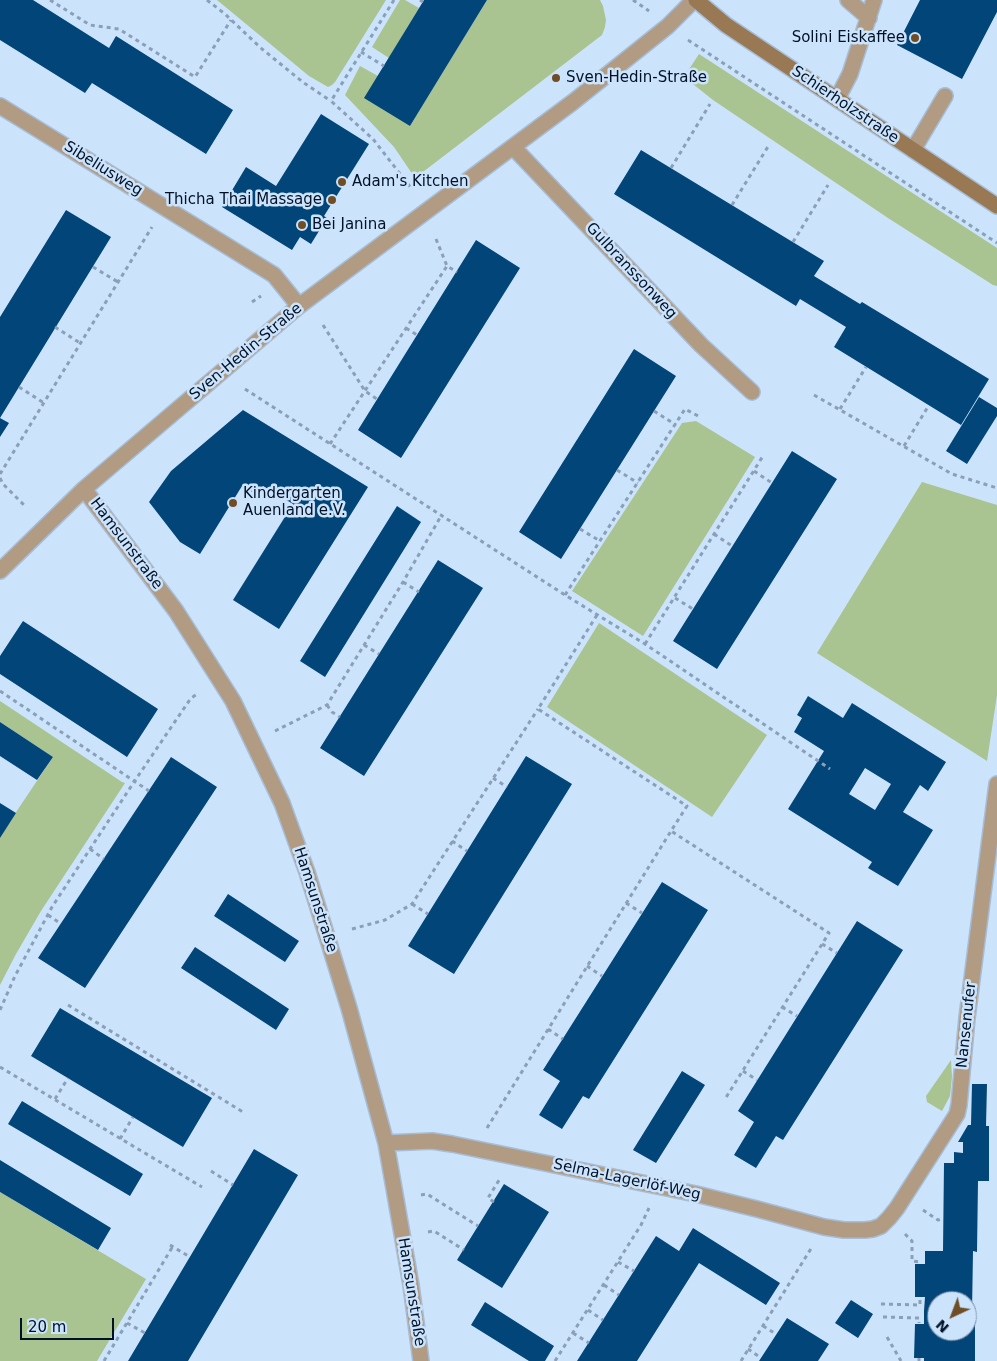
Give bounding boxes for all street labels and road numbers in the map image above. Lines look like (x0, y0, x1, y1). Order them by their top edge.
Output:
street label: Schierholzstraße (788, 63, 902, 147)
street label: Sibeliusweg (60, 138, 146, 200)
street label: Gulbranssonweg (582, 219, 680, 323)
street label: Sven-Hedin-Straße (186, 300, 306, 404)
street label: Hamsunstraße (86, 495, 166, 593)
street label: Hamsunstraße (289, 845, 341, 955)
street label: Nansenufer (954, 981, 980, 1069)
street label: Selma-Lagerlöf-Weg (552, 1156, 702, 1204)
street label: Hamsunstraße (394, 1236, 428, 1348)

